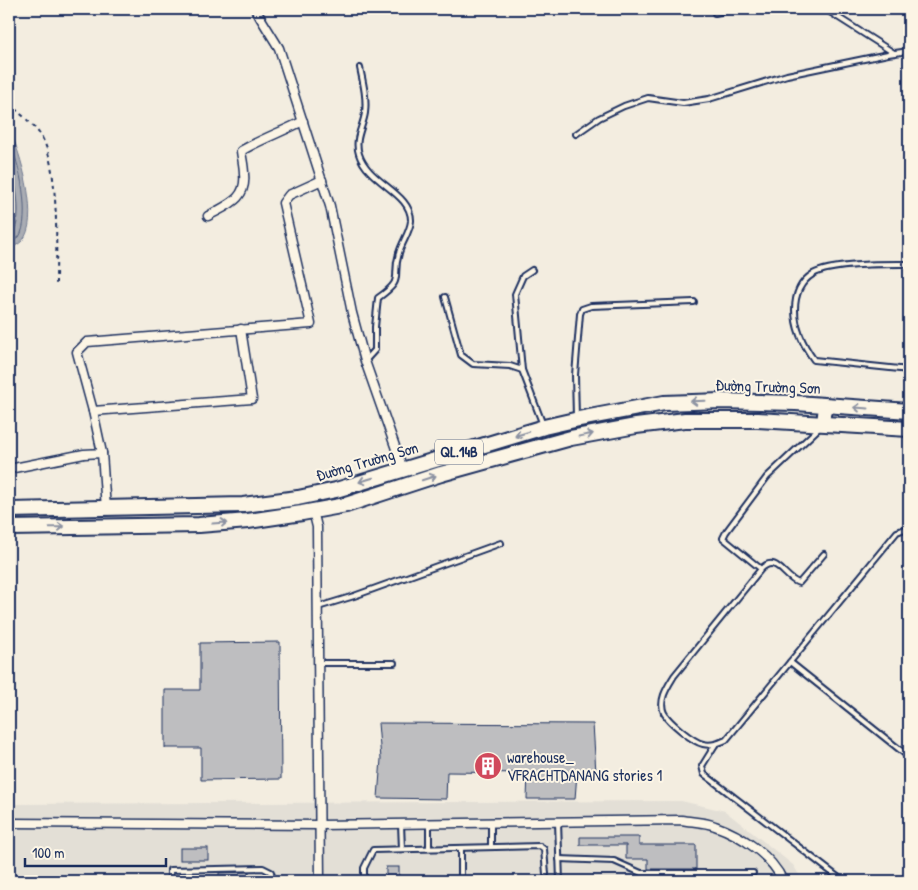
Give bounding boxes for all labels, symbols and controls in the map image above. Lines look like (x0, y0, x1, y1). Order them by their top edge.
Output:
street label: Đường Trường Sơn (715, 373, 821, 399)
one-way arrow (691, 396, 707, 406)
one-way arrow (853, 403, 869, 413)
one-way arrow (514, 429, 530, 439)
one-way arrow (577, 430, 593, 439)
street label: Đường Trường Sơn (313, 436, 421, 486)
road number: QL.14B (435, 440, 483, 464)
one-way arrow (421, 473, 437, 482)
one-way arrow (358, 476, 374, 486)
one-way arrow (212, 519, 228, 528)
one-way arrow (49, 522, 65, 532)
place label: warehouse_ VFRACHTDANANG stories 1 (507, 746, 662, 786)
building icon: warehouse_ VFRACHTDANANG stories 1 (473, 751, 503, 781)
scale bar (25, 835, 166, 867)
text: 100 m (32, 842, 65, 863)

